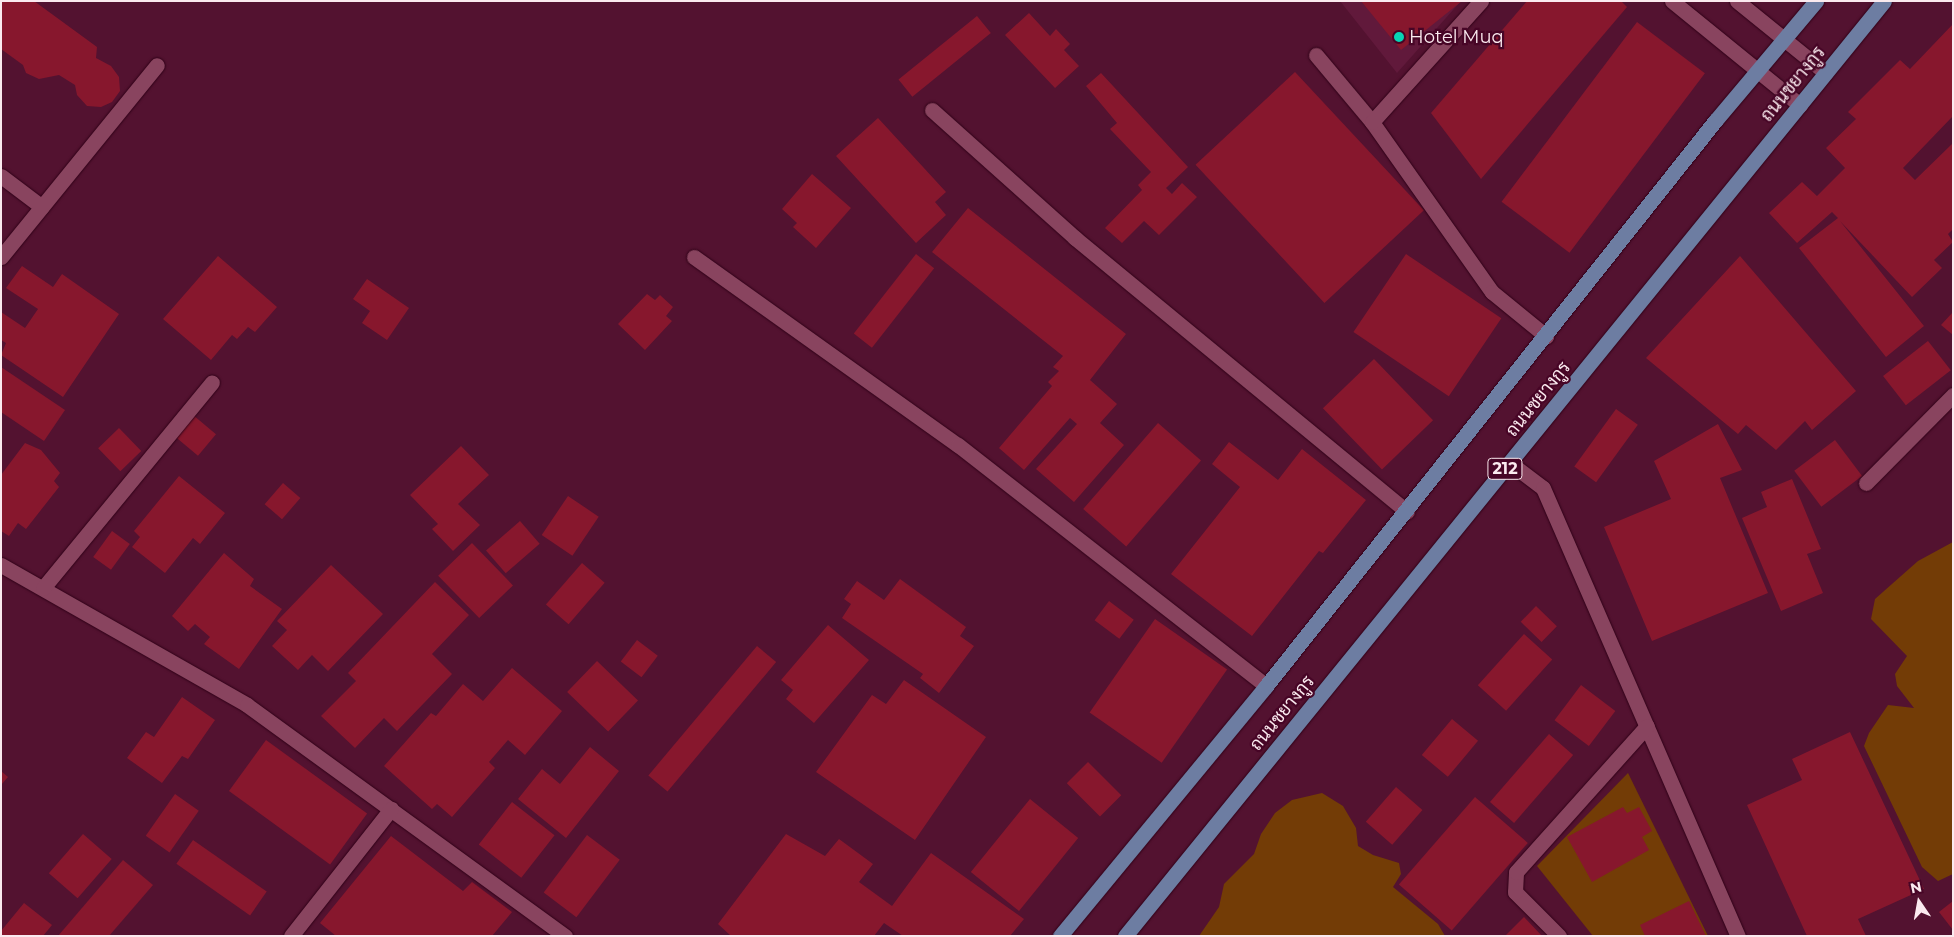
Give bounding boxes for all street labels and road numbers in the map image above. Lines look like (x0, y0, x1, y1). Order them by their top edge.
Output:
street label: ถนนชยางกูร (1756, 42, 1830, 126)
street label: ถนนชยางกูร (1501, 357, 1575, 441)
road number: 212 (1486, 456, 1524, 482)
street label: ถนนชยางกูร (1245, 671, 1319, 755)

